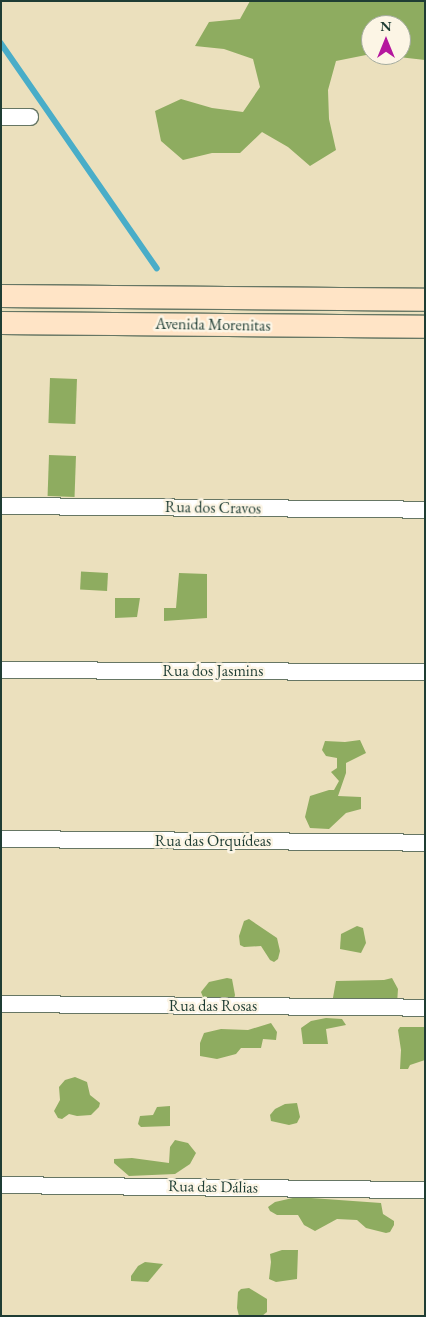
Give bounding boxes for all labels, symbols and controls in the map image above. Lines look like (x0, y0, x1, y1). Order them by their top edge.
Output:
north arrow (361, 15, 411, 65)
text: N (380, 17, 392, 35)
street label: Avenida Morenitas (155, 314, 271, 336)
street label: Rua dos Cravos (165, 498, 261, 518)
street label: Rua dos Jasmins (163, 661, 263, 681)
street label: Rua das Orquídeas (155, 831, 271, 851)
street label: Rua das Rosas (169, 996, 257, 1016)
street label: Rua das Dálias (168, 1177, 258, 1197)

